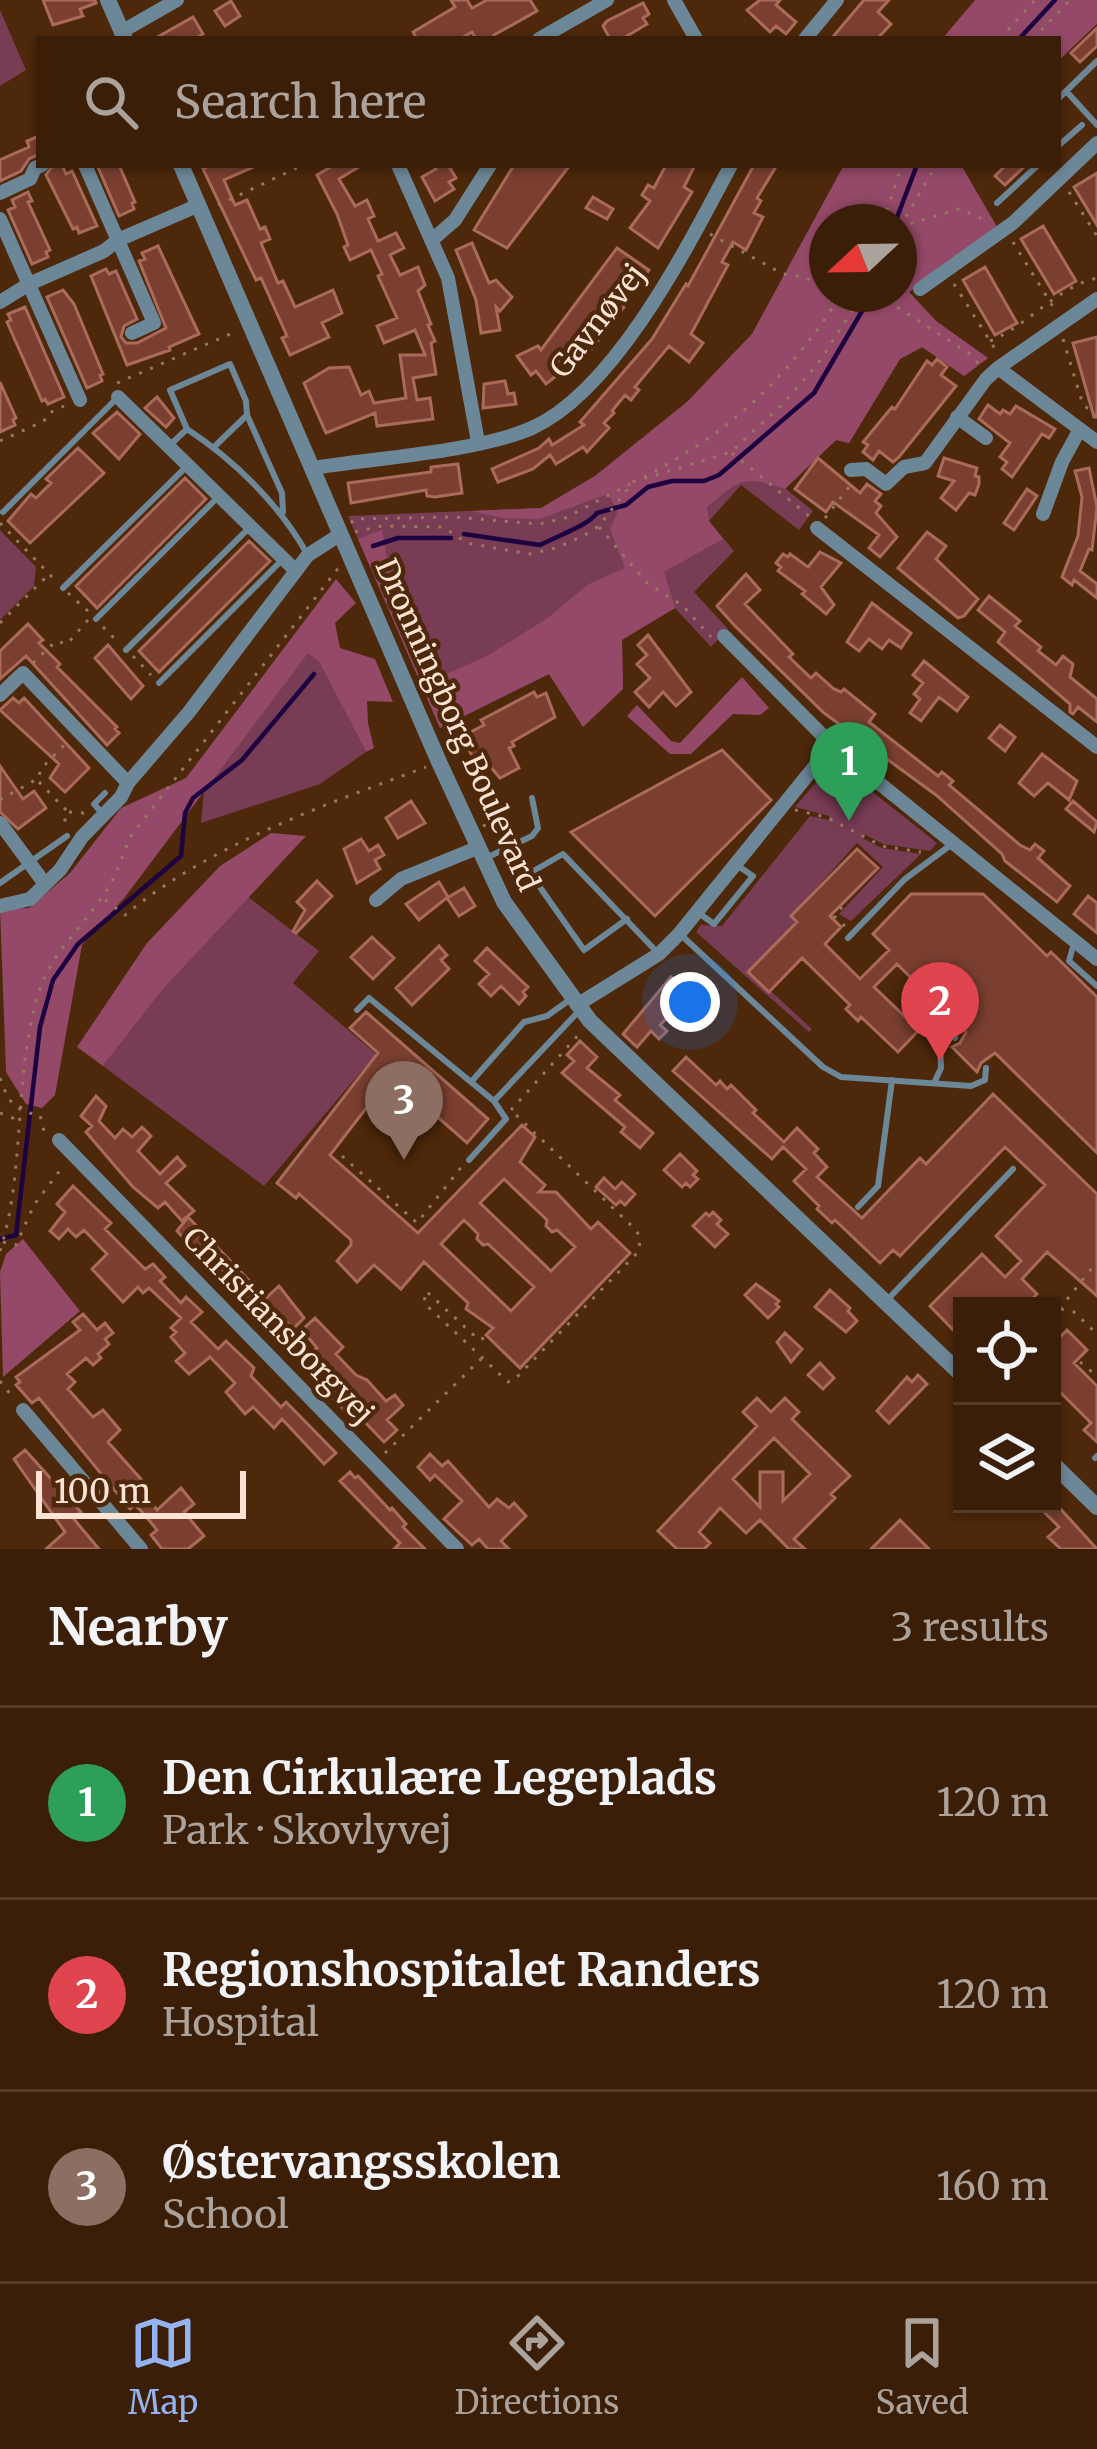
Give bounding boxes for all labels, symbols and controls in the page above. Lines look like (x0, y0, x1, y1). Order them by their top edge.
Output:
search box (36, 36, 1061, 168)
icon: search (78, 69, 144, 135)
text: Search here (174, 74, 426, 130)
north arrow (809, 204, 917, 312)
street label: Gavnøvej (541, 256, 653, 385)
street label: Dronningborg Boulevard (367, 553, 548, 897)
pin: 1 (810, 722, 888, 821)
pin: 2 (901, 962, 979, 1061)
your location (660, 972, 720, 1032)
pin: 3 (365, 1061, 443, 1160)
street label: Christiansborgvej (175, 1219, 382, 1432)
map controls (953, 1297, 1061, 1513)
button: locate (953, 1297, 1061, 1405)
button: layers (953, 1405, 1061, 1513)
scale bar (36, 1465, 246, 1518)
text: 100 m (54, 1471, 151, 1512)
text: Nearby (48, 1595, 228, 1659)
text: 3 results (891, 1603, 1049, 1652)
text: Den Cirkulære Legeplads (162, 1750, 717, 1806)
text: 1 (78, 1778, 96, 1827)
text: 120 m (936, 1778, 1049, 1827)
text: Park · Skovlyvej (162, 1806, 452, 1855)
text: Regionshospitalet Randers (162, 1942, 761, 1998)
text: 2 (76, 1970, 98, 2019)
text: 120 m (936, 1970, 1049, 2019)
text: Hospital (162, 1998, 319, 2047)
text: Østervangsskolen (162, 2134, 561, 2190)
text: 3 (76, 2162, 98, 2211)
text: 160 m (936, 2162, 1049, 2211)
text: School (162, 2190, 289, 2239)
tab: Map (128, 2310, 198, 2423)
tab: Directions (454, 2310, 619, 2423)
tab: Saved (875, 2310, 969, 2423)

